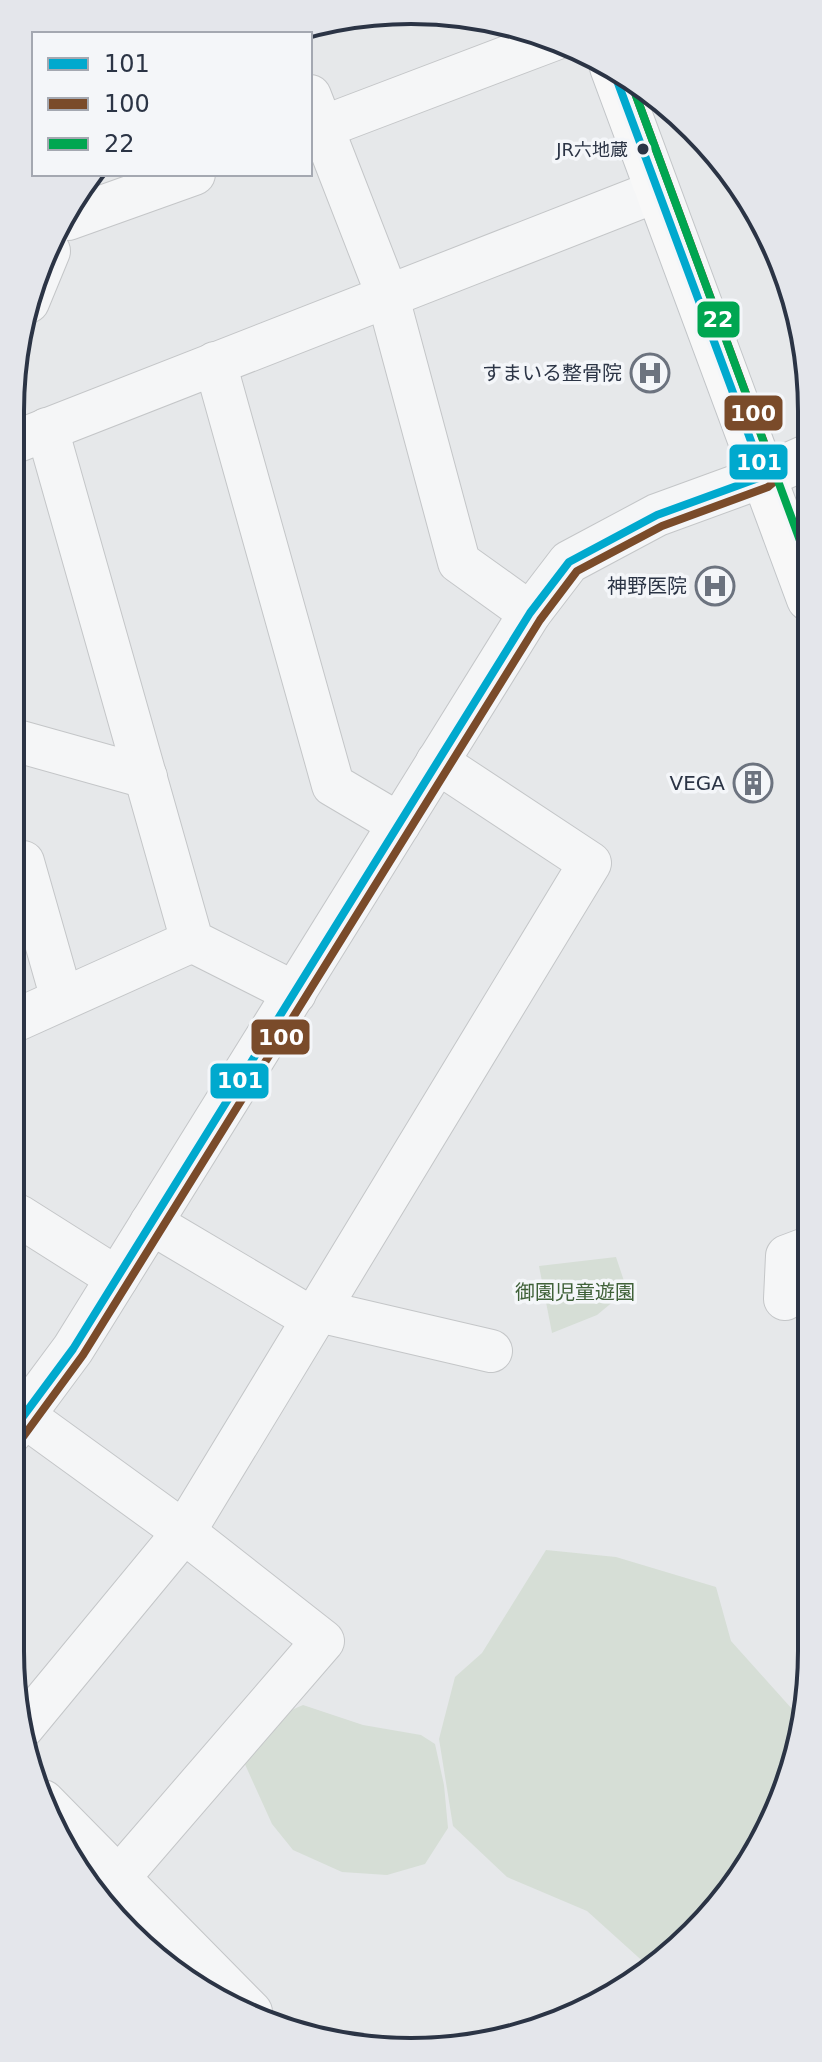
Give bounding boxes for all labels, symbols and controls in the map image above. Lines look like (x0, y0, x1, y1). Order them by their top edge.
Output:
legend (32, 32, 312, 176)
text: 101 (104, 50, 150, 78)
text: 100 (104, 90, 150, 118)
text: 22 (104, 130, 135, 158)
place label: JR六地蔵 (555, 139, 628, 160)
marker: JR六地蔵 (635, 141, 651, 157)
line badge: 22 (696, 300, 741, 339)
text: 22 (703, 307, 733, 332)
hospital icon: すまいる整骨院 (629, 352, 671, 394)
place label: すまいる整骨院 (482, 361, 622, 385)
line badge: 100 (723, 394, 784, 432)
text: 100 (730, 401, 776, 426)
line badge: 101 (728, 443, 789, 481)
text: 101 (736, 450, 782, 475)
hospital icon: 神野医院 (694, 565, 736, 607)
place label: 神野医院 (607, 574, 687, 598)
building icon: VEGA (732, 762, 774, 804)
place label: VEGA (670, 771, 725, 795)
line badge: 100 (250, 1018, 311, 1056)
text: 100 (258, 1025, 304, 1050)
line badge: 101 (209, 1062, 270, 1100)
text: 101 (217, 1068, 263, 1093)
park label: 御園児童遊園 (515, 1280, 635, 1304)

